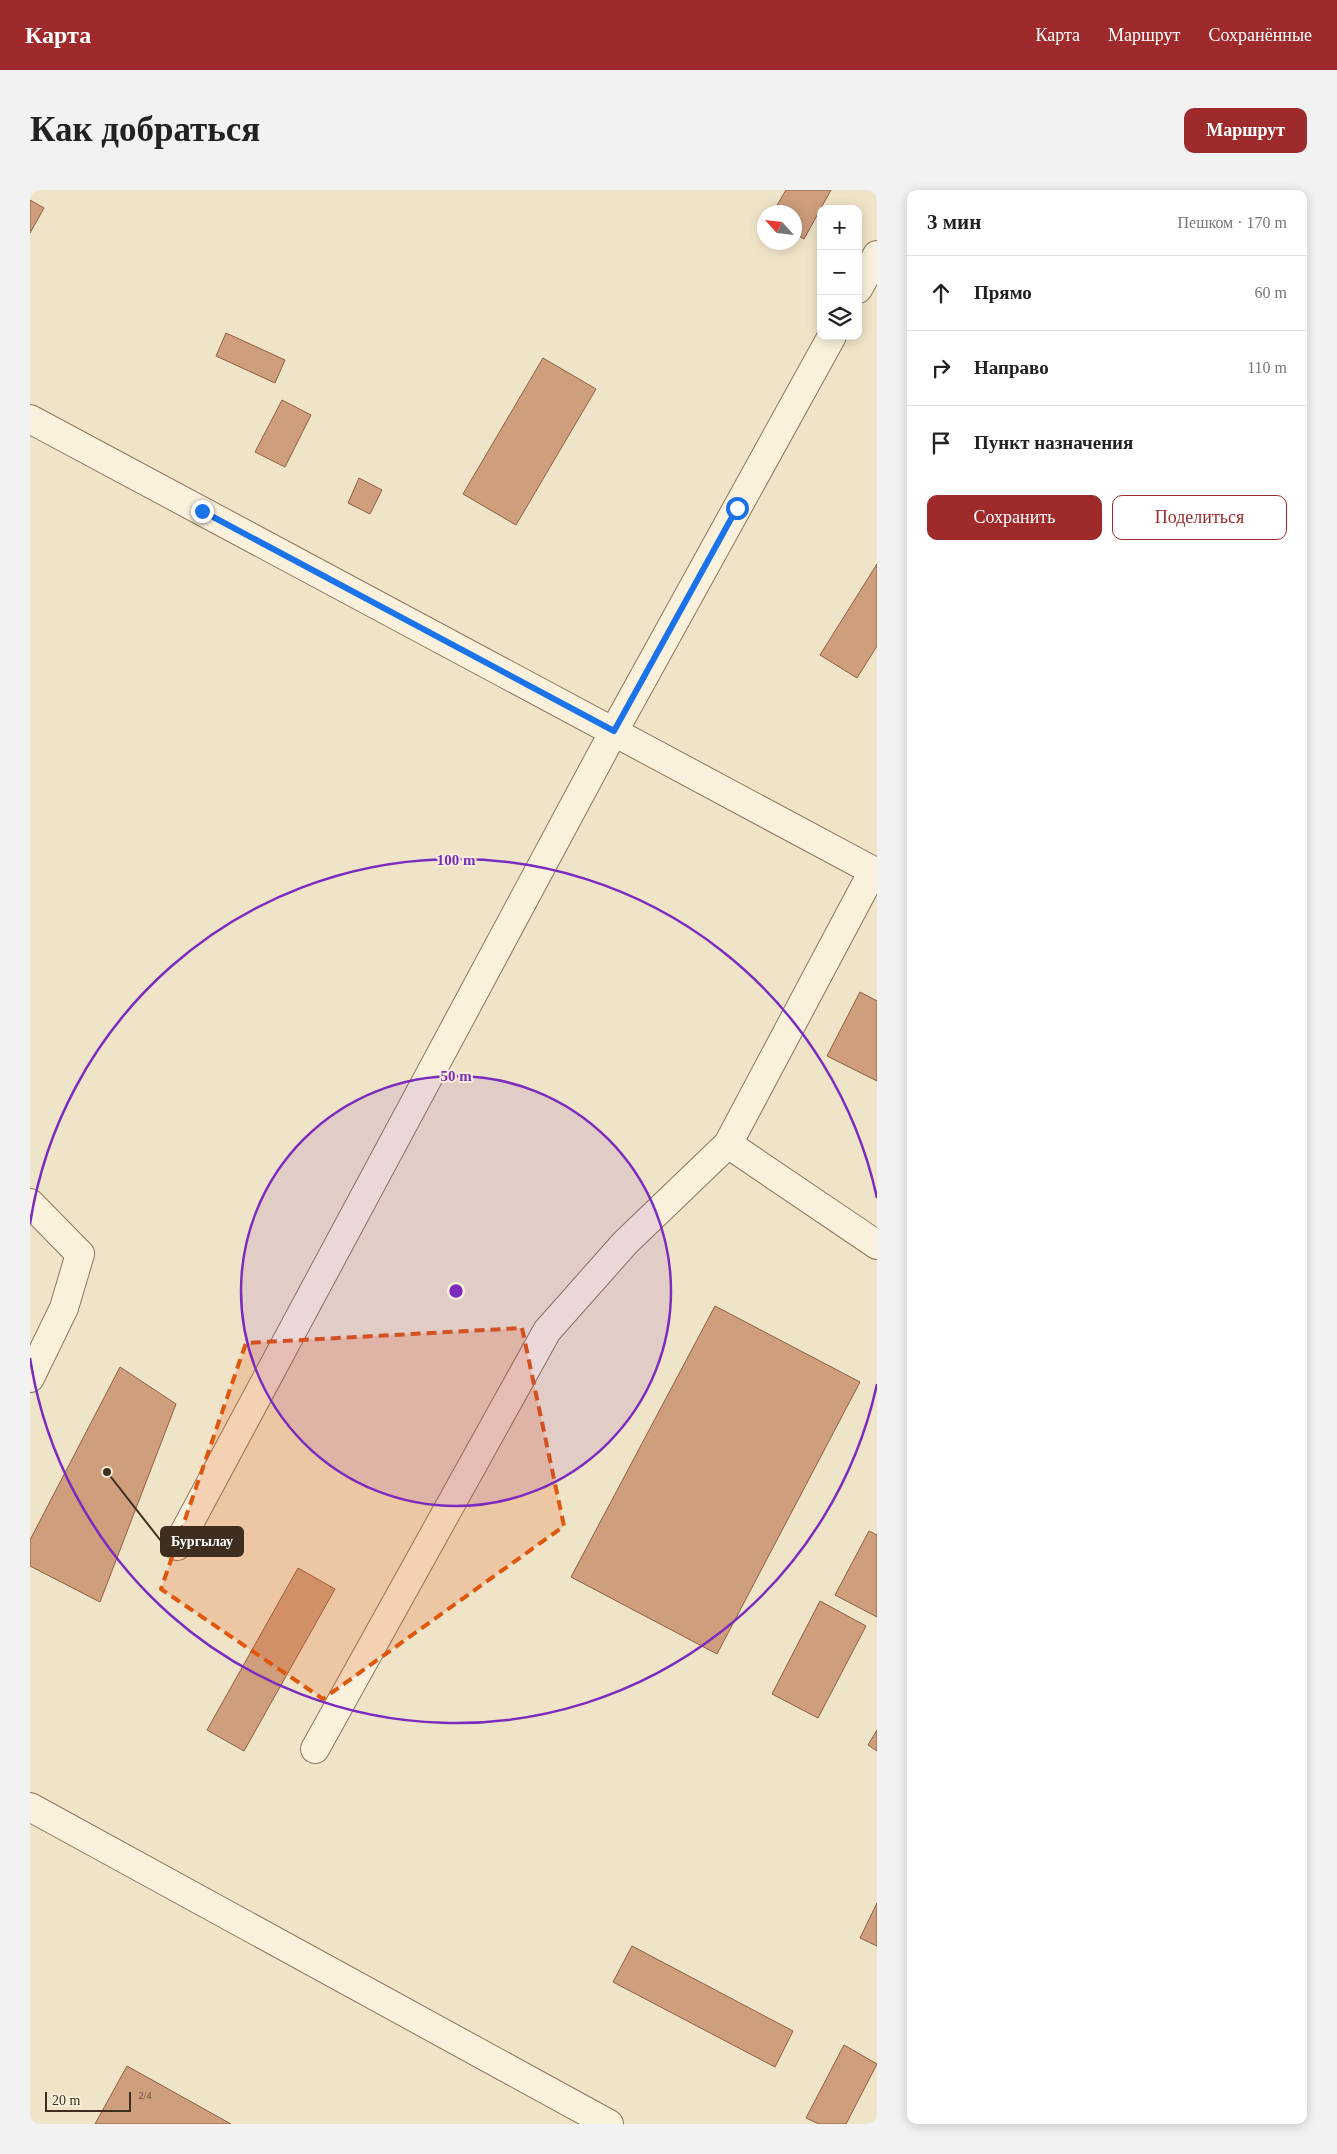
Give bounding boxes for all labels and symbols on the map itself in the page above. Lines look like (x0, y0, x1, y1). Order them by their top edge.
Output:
north arrow (757, 205, 802, 250)
route start (726, 497, 749, 520)
route end (191, 500, 214, 523)
text: 100 m (437, 852, 476, 868)
text: 50 m (440, 1068, 472, 1084)
centre of rings (447, 1282, 465, 1300)
callout: Бургылау (161, 1527, 243, 1556)
text: Бургылау (171, 1534, 233, 1549)
scale bar (45, 2089, 131, 2112)
house number: 2/4 (139, 2090, 151, 2101)

